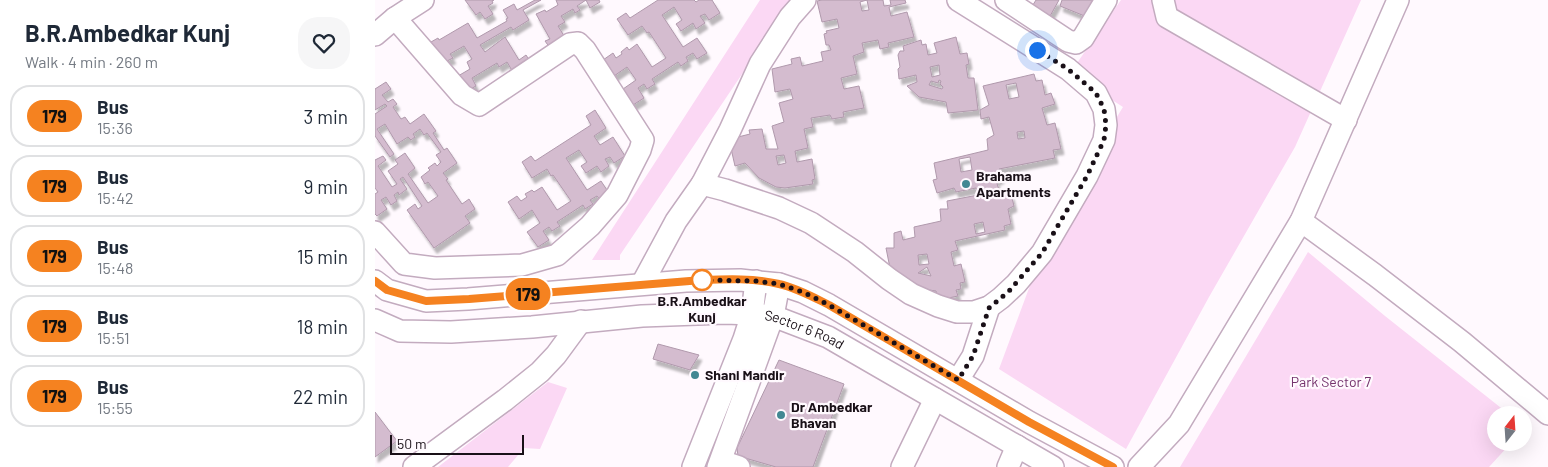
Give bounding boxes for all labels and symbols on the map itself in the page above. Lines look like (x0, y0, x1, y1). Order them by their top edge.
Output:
your location (1025, 38, 1050, 63)
place label: Brahama Apartments (976, 167, 1051, 200)
marker: Brahama Apartments (960, 178, 972, 190)
marker: B.R.Ambedkar Kunj (691, 269, 713, 291)
line badge: 179 (499, 278, 557, 310)
place label: B.R.Ambedkar Kunj (657, 292, 747, 325)
street label: Sector 6 Road (764, 306, 847, 353)
place label: Shani Mandir (705, 366, 785, 383)
marker: Shani Mandir (689, 369, 701, 381)
park label: Park Sector 7 (1291, 373, 1372, 390)
place label: Dr Ambedkar Bhavan (791, 398, 873, 431)
north arrow (1487, 406, 1533, 451)
marker: Dr Ambedkar Bhavan (775, 409, 787, 421)
scale bar (390, 432, 524, 455)

